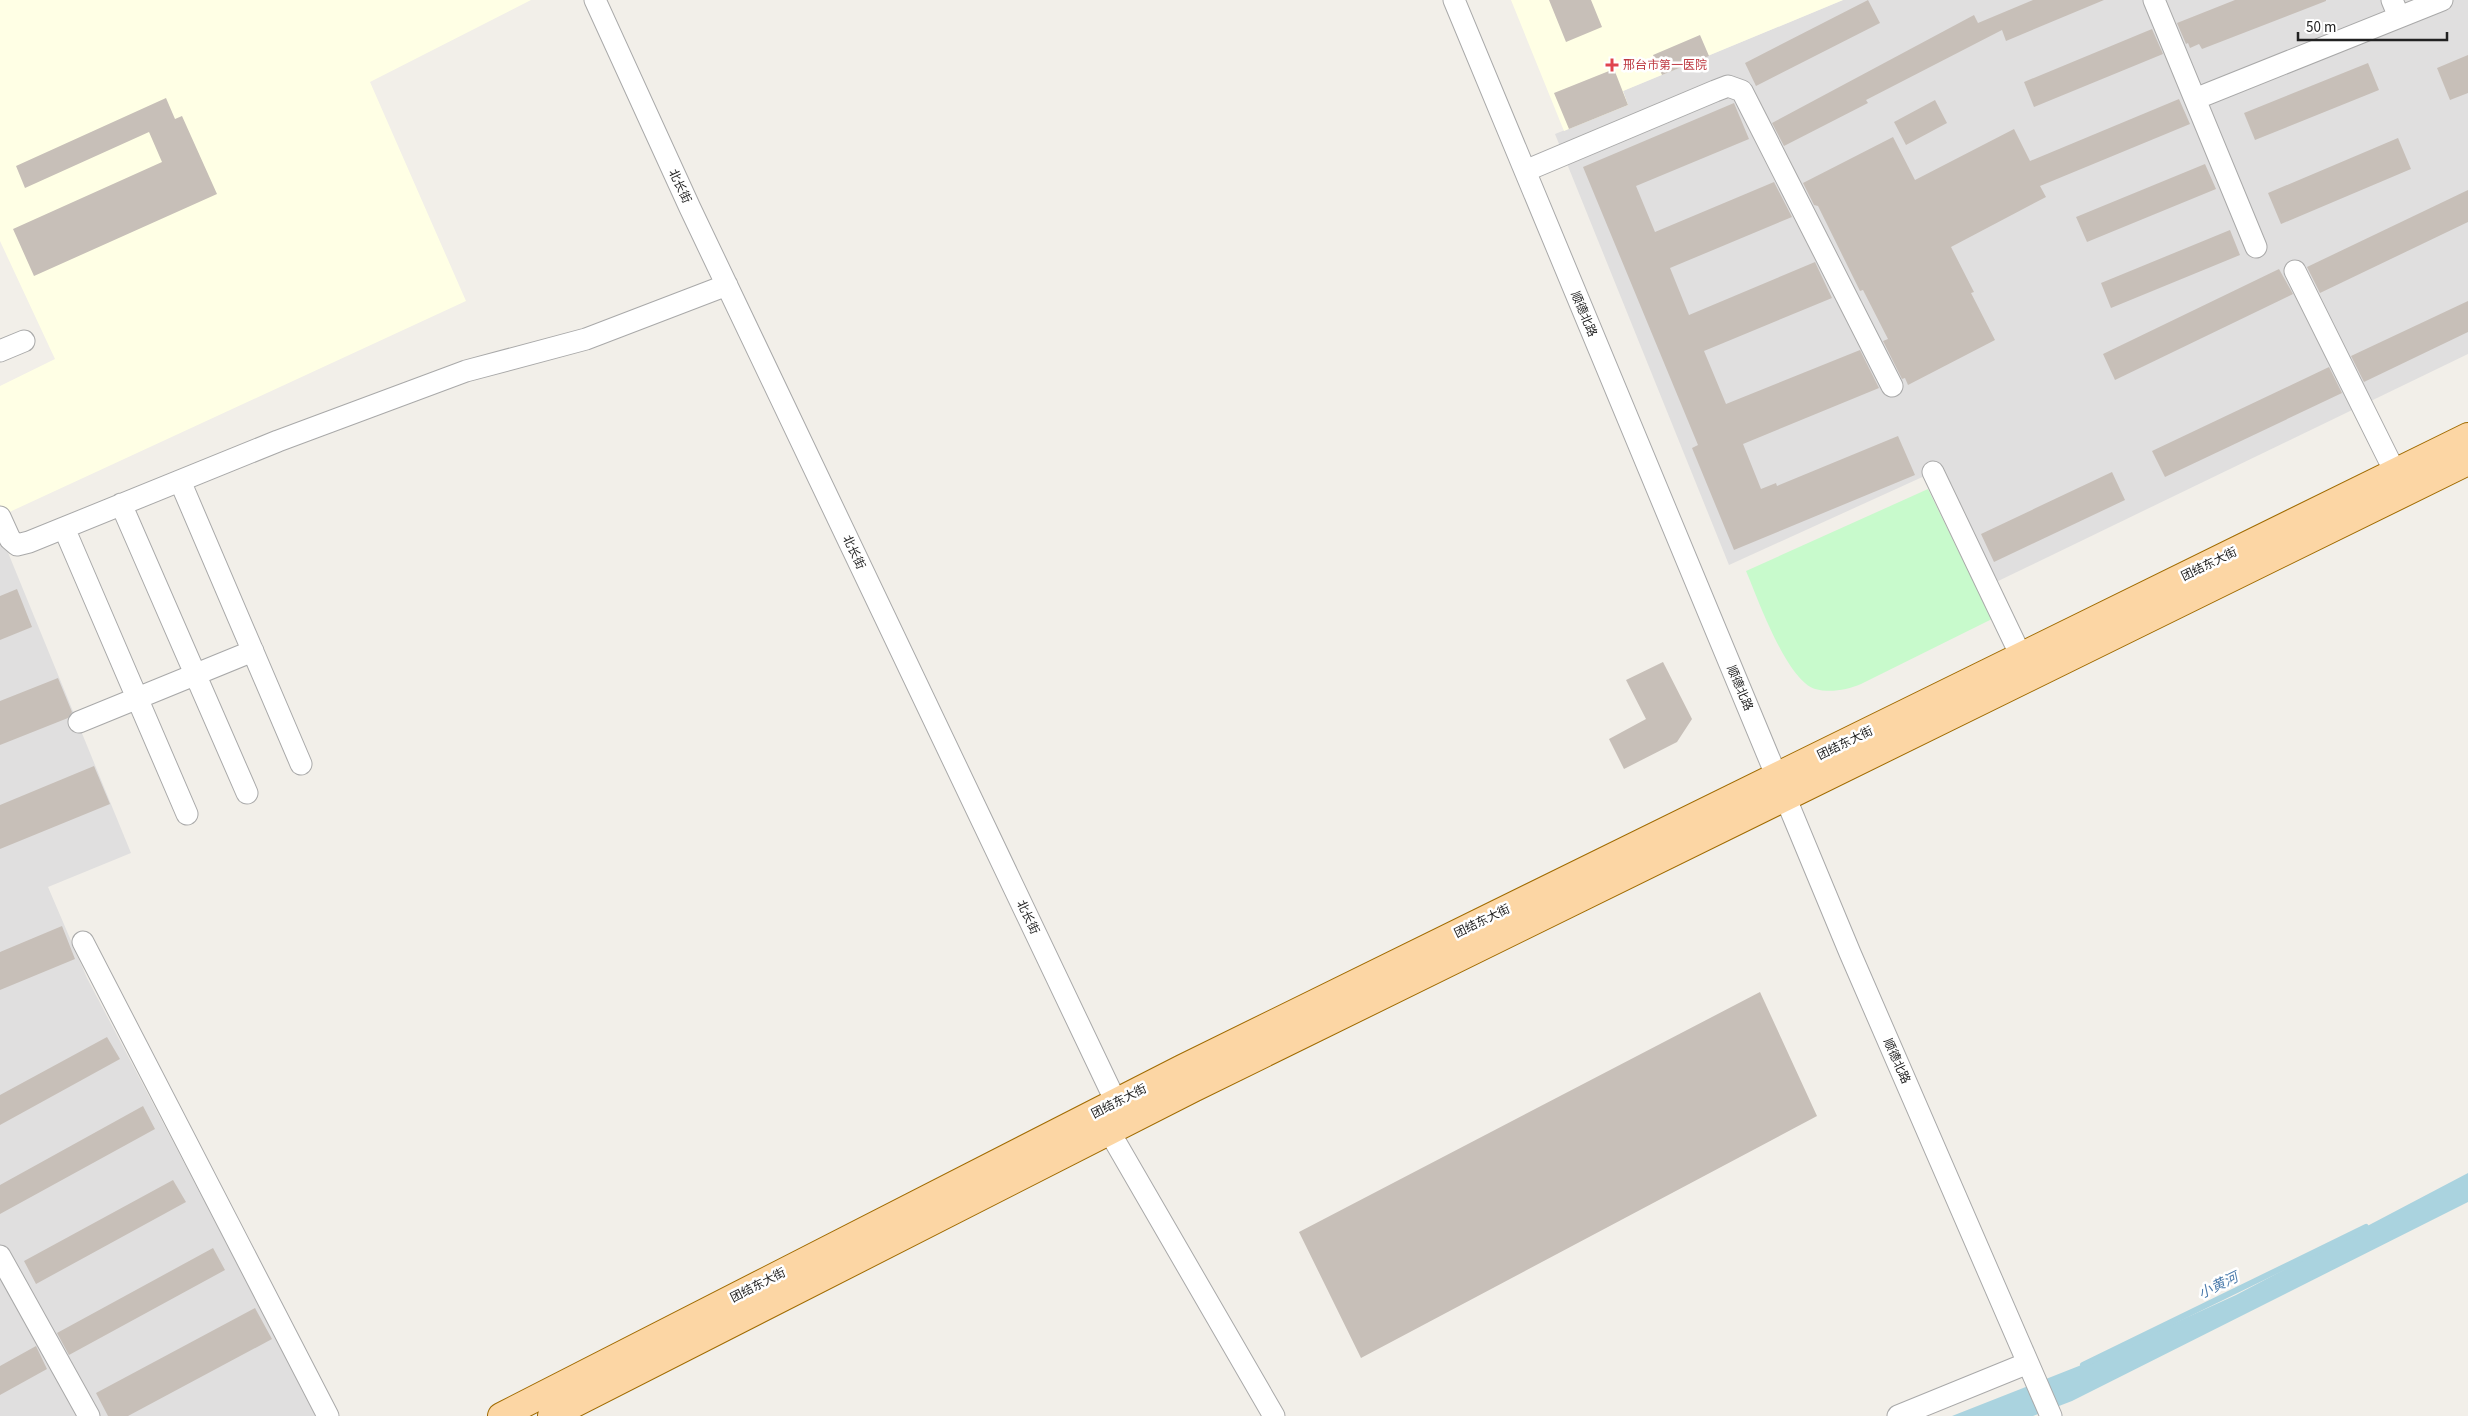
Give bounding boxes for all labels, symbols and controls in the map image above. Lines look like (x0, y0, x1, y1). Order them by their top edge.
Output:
scale bar (2298, 10, 2447, 42)
text: 50 m (2306, 17, 2336, 38)
place label: 邢台市第一医院 (1623, 57, 1707, 74)
marker: 邢台市第一医院 (1605, 58, 1619, 72)
street label: 北长街 (664, 166, 695, 206)
street label: 顺德北路 (1566, 289, 1601, 340)
street label: 北长街 (838, 532, 869, 572)
street label: 团结东大街 (2179, 544, 2240, 585)
street label: 顺德北路 (1722, 663, 1757, 714)
street label: 团结东大街 (1815, 723, 1876, 764)
street label: 北长街 (1012, 897, 1043, 937)
street label: 团结东大街 (1452, 901, 1513, 942)
street label: 顺德北路 (1879, 1036, 1914, 1087)
street label: 团结东大街 (1089, 1080, 1150, 1123)
street label: 团结东大街 (728, 1264, 789, 1307)
water label: 小黄河 (2195, 1266, 2244, 1304)

